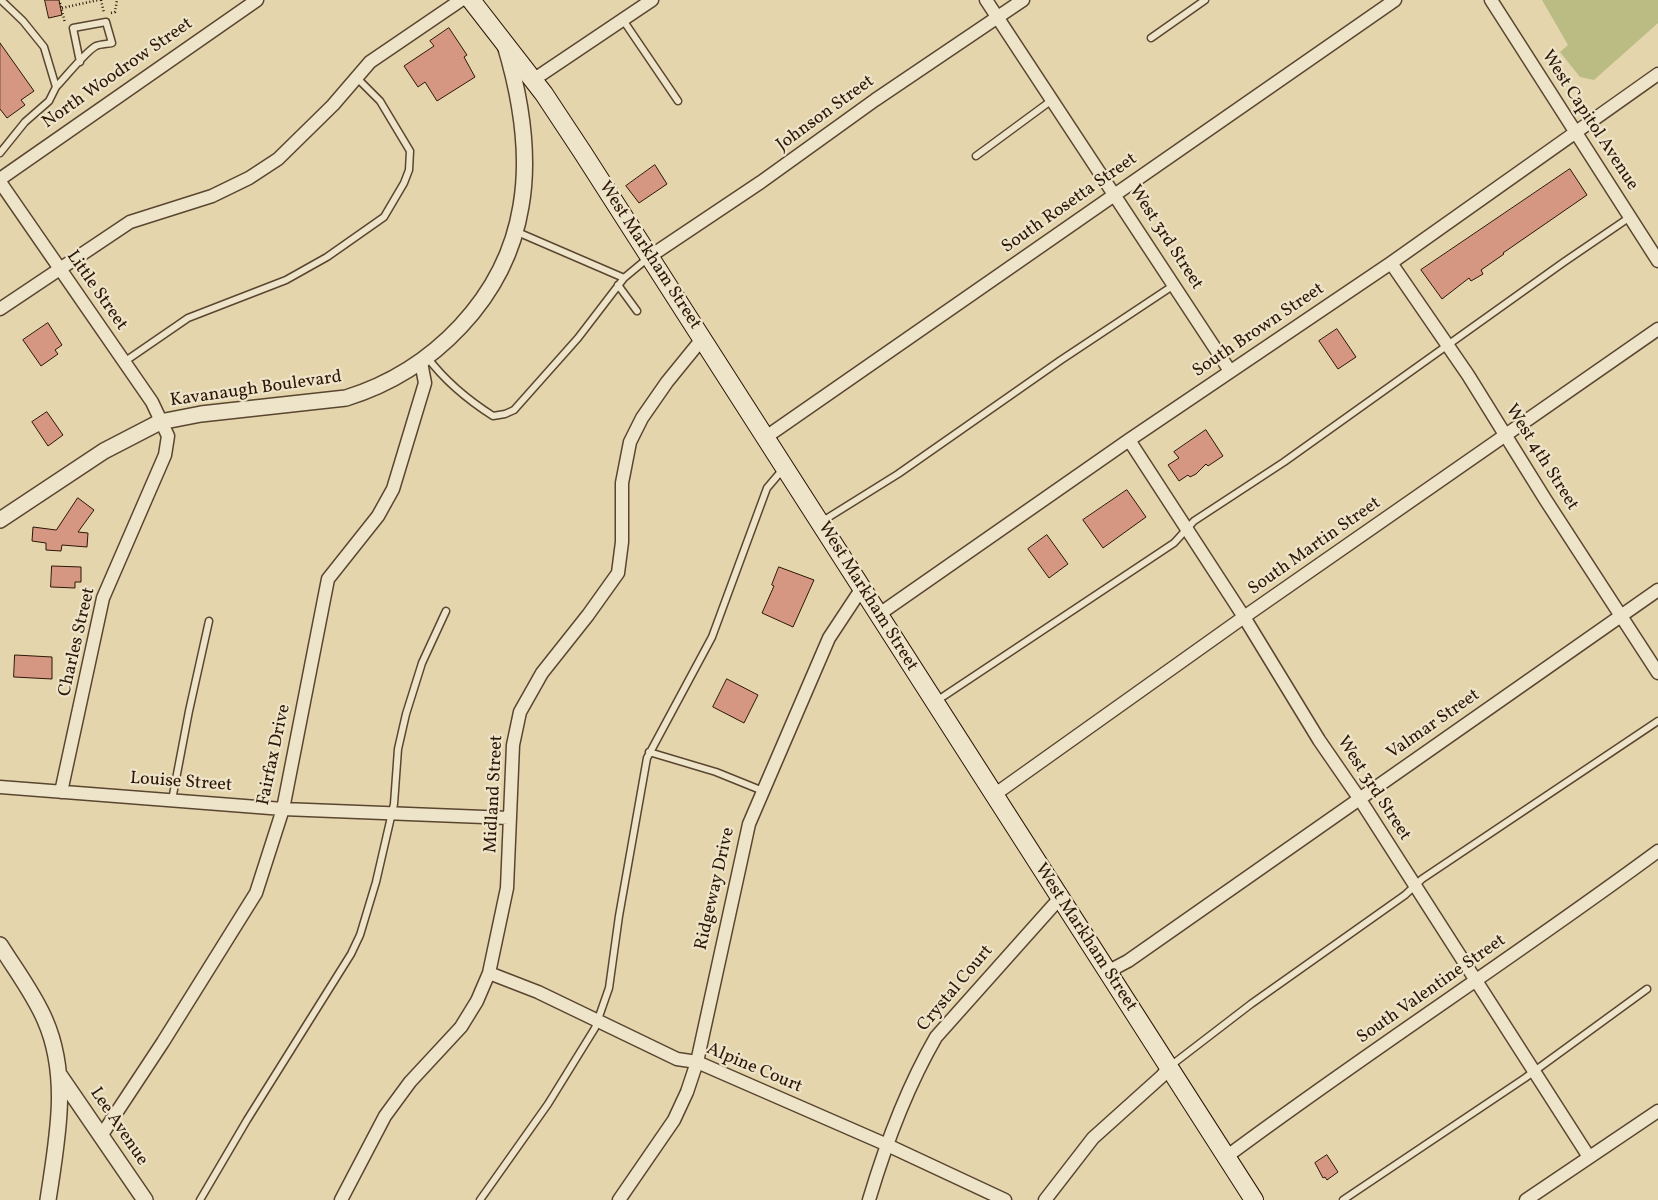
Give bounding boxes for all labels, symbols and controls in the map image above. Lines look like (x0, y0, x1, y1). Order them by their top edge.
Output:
street label: North Woodrow Street (39, 14, 197, 134)
street label: West Capitol Avenue (1536, 47, 1642, 195)
street label: Johnson Street (773, 71, 879, 157)
street label: South Rosetta Street (998, 149, 1142, 259)
street label: West Markham Street (593, 178, 705, 334)
street label: West 3rd Street (1123, 182, 1207, 294)
street label: Little Street (61, 247, 131, 335)
street label: South Brown Street (1189, 279, 1329, 383)
street label: Kavanaugh Boulevard (169, 367, 343, 413)
street label: West 4th Street (1500, 401, 1582, 515)
street label: South Martin Street (1245, 493, 1385, 601)
street label: West Markham Street (812, 518, 922, 676)
street label: Charles Street (55, 585, 101, 699)
street label: Valmar Street (1383, 685, 1485, 765)
street label: Fairfax Drive (254, 702, 296, 808)
street label: West 3rd Street (1331, 733, 1415, 845)
street label: Midland Street (481, 734, 509, 854)
street label: Louise Street (129, 769, 233, 797)
street label: Ridgeway Drive (691, 826, 741, 952)
street label: West Markham Street (1029, 860, 1141, 1016)
street label: South Valentine Street (1354, 931, 1510, 1049)
street label: Crystal Court (914, 941, 998, 1037)
street label: Alpine Court (703, 1039, 805, 1099)
street label: Lee Avenue (84, 1084, 152, 1170)

